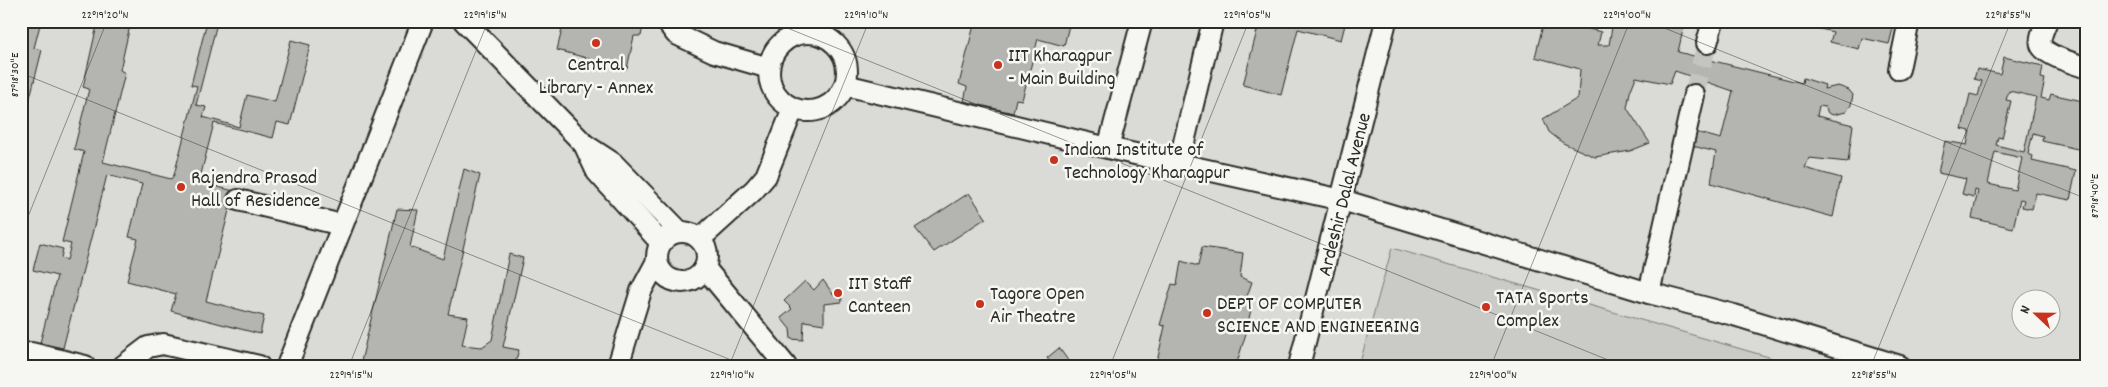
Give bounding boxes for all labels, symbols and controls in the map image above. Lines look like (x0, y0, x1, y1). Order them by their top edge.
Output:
text: 22°19'20"N (82, 7, 128, 24)
text: 22°19'15"N (463, 7, 507, 24)
text: 22°19'10"N (844, 7, 888, 24)
text: 22°19'05"N (1223, 7, 1271, 24)
text: 22°19'00"N (1603, 7, 1651, 24)
text: 22°18'55"N (1985, 7, 2031, 24)
marker: Central Library - Annex (590, 37, 602, 49)
place label: IIT Kharagpur - Main Building (1008, 43, 1116, 94)
text: 87°18'30"E (7, 52, 24, 97)
place label: Central Library - Annex (539, 52, 654, 103)
marker: IIT Kharagpur - Main Building (992, 59, 1004, 71)
street label: Ardeshir Dalal Avenue (1312, 110, 1380, 279)
place label: Indian Institute of Technology Kharagpur (1064, 137, 1230, 188)
marker: Indian Institute of Technology Kharagpur (1048, 154, 1060, 166)
place label: Rajendra Prasad Hall of Residence (191, 165, 320, 216)
text: 87°18'40"E (2087, 173, 2104, 218)
marker: Rajendra Prasad Hall of Residence (175, 181, 187, 193)
place label: IIT Staff Canteen (848, 271, 912, 322)
place label: Tagore Open Air Theatre (990, 281, 1085, 332)
place label: TATA Sports Complex (1496, 285, 1589, 336)
marker: IIT Staff Canteen (832, 287, 844, 299)
north arrow (2010, 290, 2060, 340)
place label: DEPT OF COMPUTER SCIENCE AND ENGINEERING (1217, 291, 1419, 342)
marker: Tagore Open Air Theatre (974, 298, 986, 310)
marker: TATA Sports Complex (1480, 301, 1492, 313)
text: N (2015, 303, 2036, 317)
marker: DEPT OF COMPUTER SCIENCE AND ENGINEERING (1201, 307, 1213, 319)
text: 22°19'15"N (329, 367, 373, 384)
text: 22°19'10"N (710, 367, 754, 384)
text: 22°19'05"N (1089, 367, 1137, 384)
text: 22°19'00"N (1469, 367, 1517, 384)
text: 22°18'55"N (1851, 367, 1897, 384)

